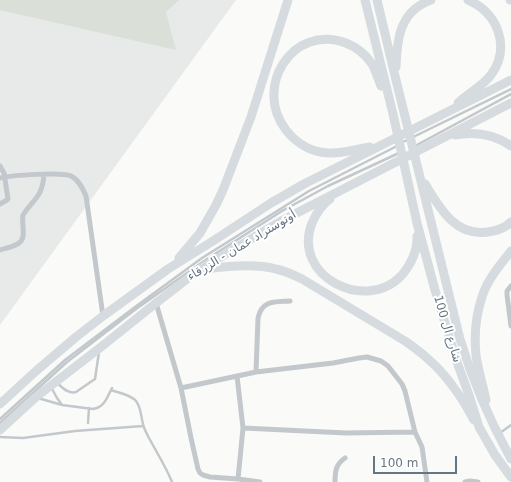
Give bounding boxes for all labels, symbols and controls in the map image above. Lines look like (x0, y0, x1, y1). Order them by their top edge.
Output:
street label: أوتوستراد عمان - الزرقاء (185, 208, 299, 284)
street label: شارع ال 100 (430, 294, 464, 364)
scale bar (375, 448, 459, 474)
text: 100 m (380, 456, 418, 470)

